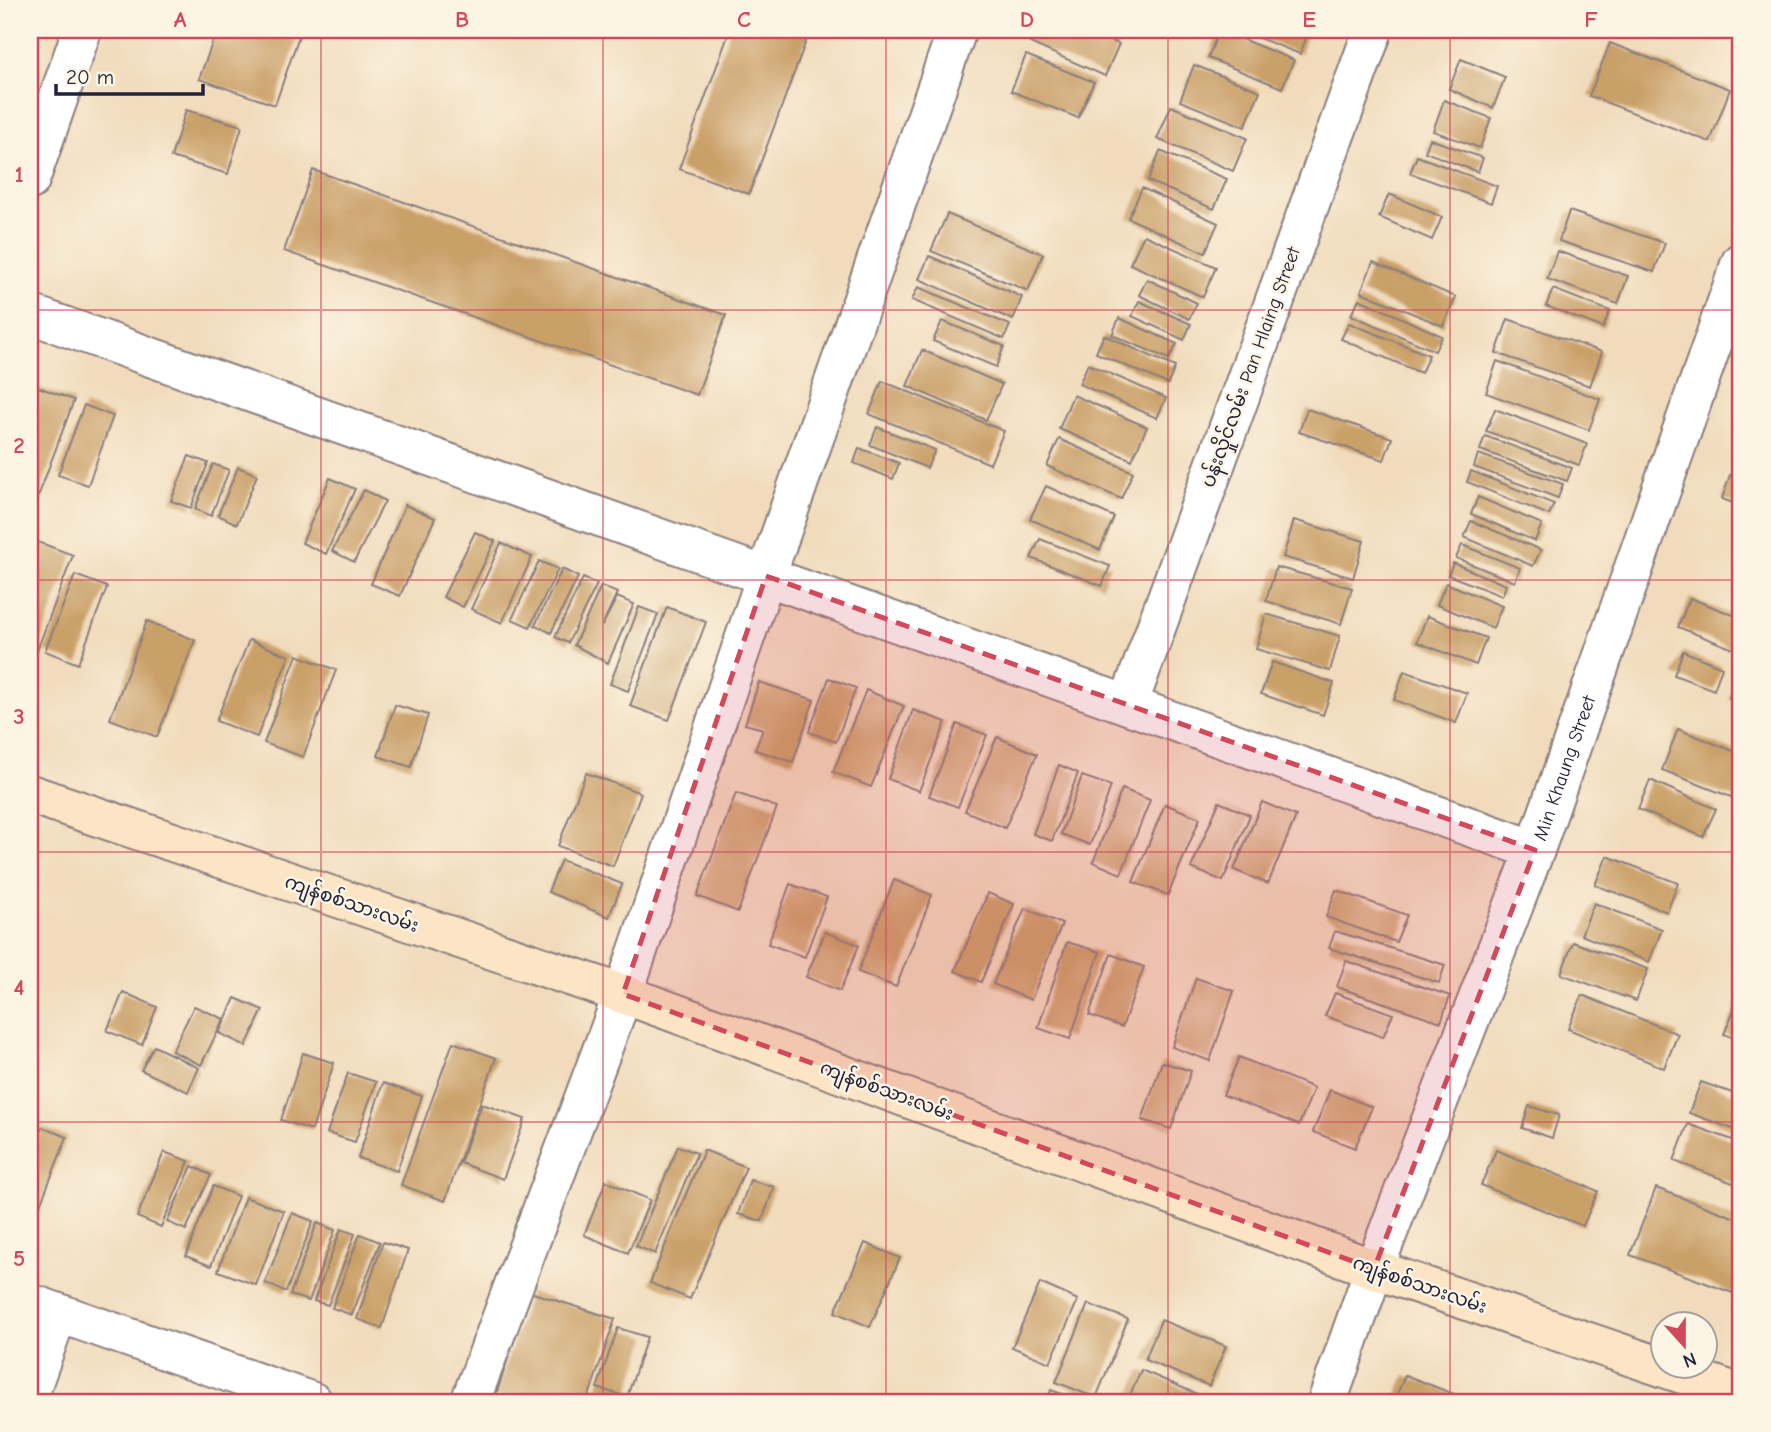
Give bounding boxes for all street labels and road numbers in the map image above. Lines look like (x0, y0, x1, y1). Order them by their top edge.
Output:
street label: ပန်းလှိုင်လမ်း Pan Hlaing Street (1193, 242, 1309, 492)
street label: Min Khaung Street (1529, 692, 1600, 844)
street label: ကျန်စစ်သားလမ်း (281, 867, 423, 941)
street label: ကျန်စစ်သားလမ်း (816, 1053, 958, 1129)
street label: ကျန်စစ်သားလမ်း (1349, 1248, 1491, 1322)

